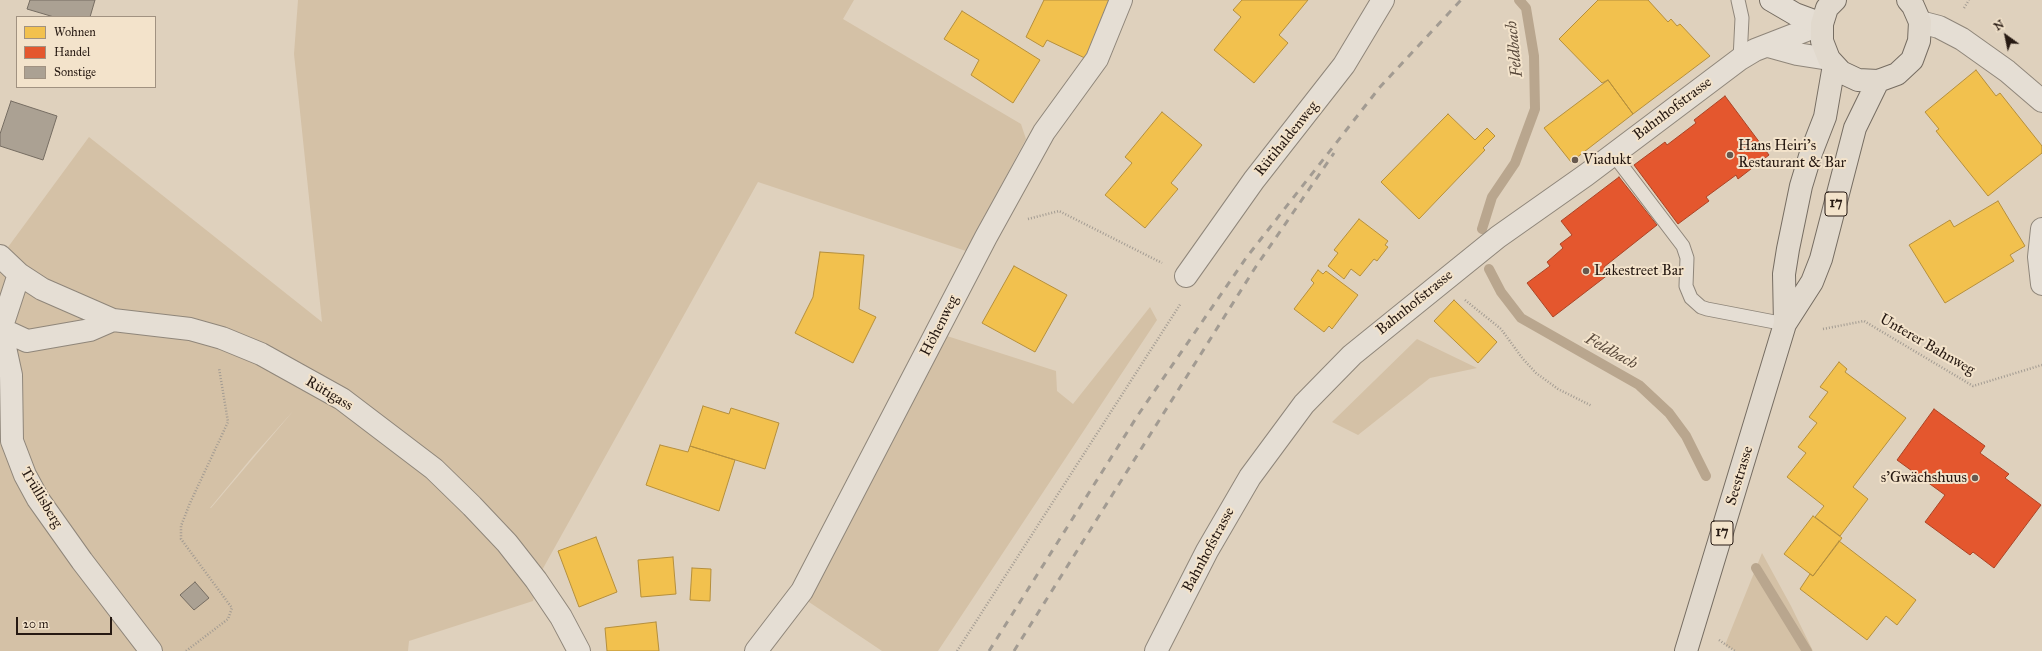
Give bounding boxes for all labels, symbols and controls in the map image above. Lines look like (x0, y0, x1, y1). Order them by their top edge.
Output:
legend (16, 16, 156, 88)
north arrow (1986, 16, 2026, 56)
text: N (1992, 18, 2007, 34)
water label: Feldbach (1502, 20, 1528, 78)
text: Wohnen (54, 25, 96, 39)
text: Handel (54, 45, 90, 59)
text: Sonstige (54, 65, 96, 79)
street label: Bahnhofstrasse (1630, 74, 1716, 144)
street label: Rütihaldenweg (1251, 98, 1323, 180)
place label: Hans Heiri's Restaurant & Bar (1738, 137, 1846, 172)
marker: Hans Heiri's Restaurant & Bar (1725, 150, 1735, 160)
place label: Viadukt (1583, 151, 1632, 169)
marker: Viadukt (1570, 155, 1580, 165)
road number: 17 (1825, 192, 1847, 216)
place label: Lakestreet Bar (1594, 262, 1684, 280)
marker: Lakestreet Bar (1581, 266, 1591, 276)
street label: Bahnhofstrasse (1373, 267, 1457, 339)
street label: Höhenweg (917, 293, 963, 359)
street label: Unterer Bahnweg (1876, 310, 1978, 380)
water label: Feldbach (1582, 330, 1640, 374)
street label: Rütigass (302, 373, 356, 415)
street label: Seestrasse (1722, 444, 1758, 508)
street label: Trüllisberg (16, 464, 66, 532)
place label: s'Gwächshuus (1881, 469, 1967, 487)
marker: s'Gwächshuus (1970, 473, 1980, 483)
street label: Bahnhofstrasse (1179, 504, 1239, 596)
road number: 17 (1711, 521, 1733, 545)
scale bar (18, 609, 114, 635)
text: 20 m (23, 617, 49, 631)

